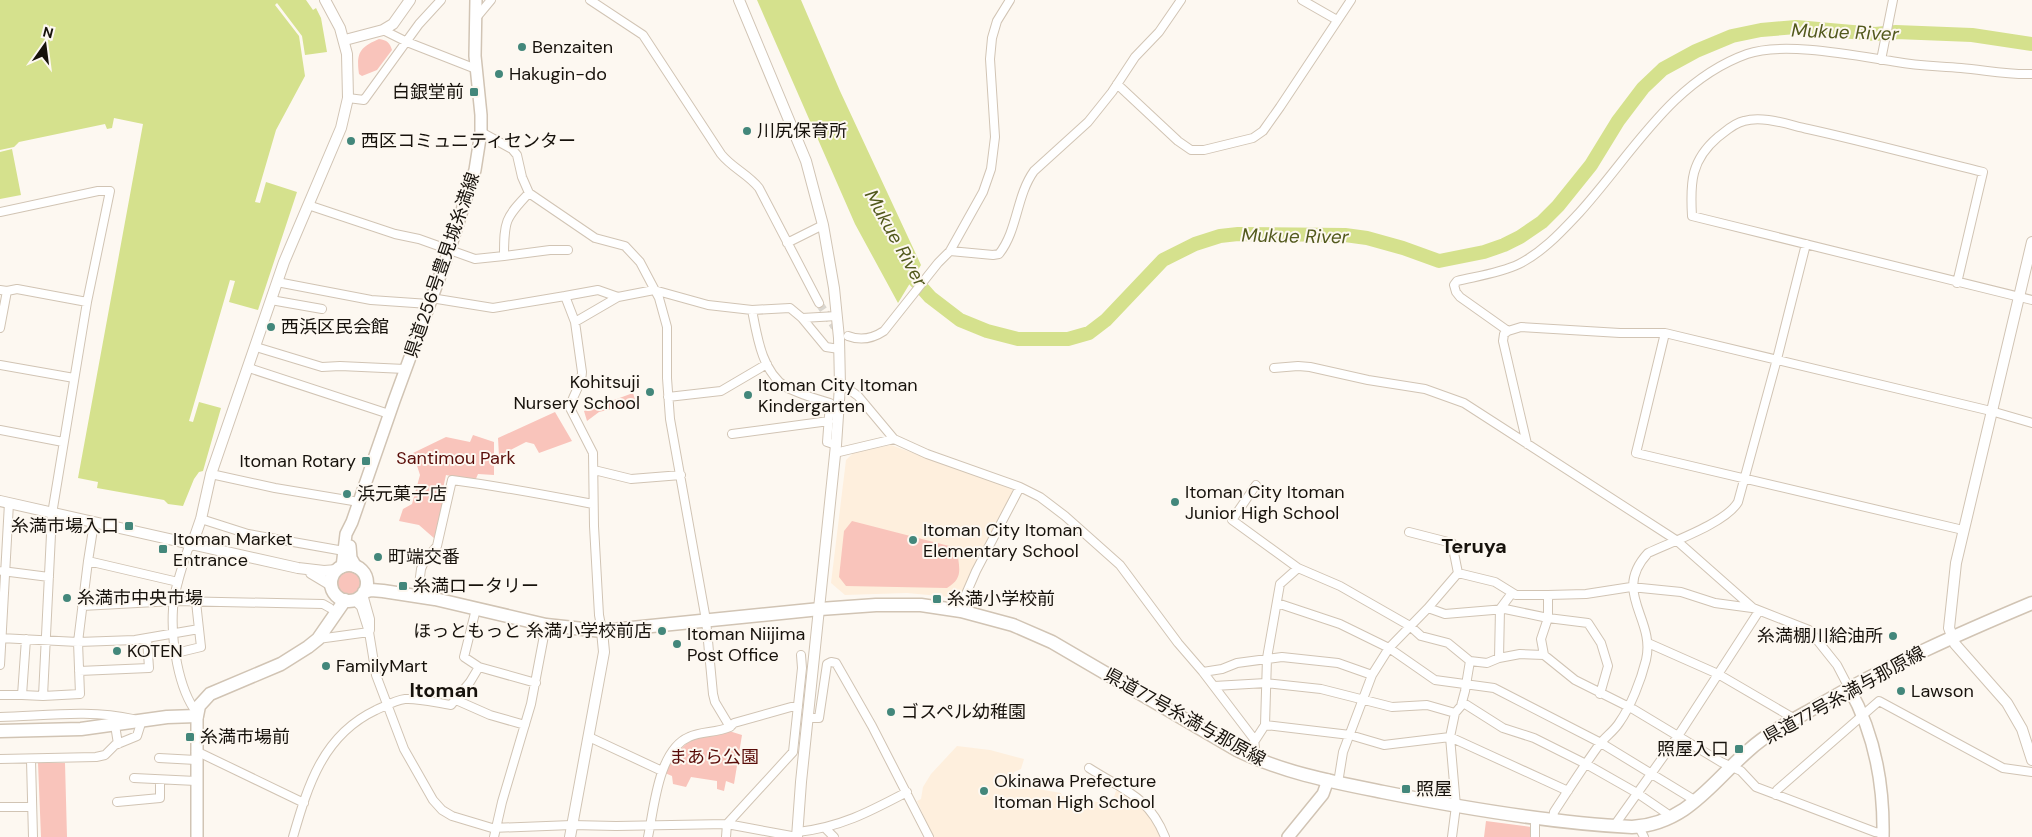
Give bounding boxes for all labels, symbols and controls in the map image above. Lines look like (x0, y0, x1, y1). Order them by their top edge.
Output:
water label: Mukue River (1791, 18, 1900, 46)
north arrow (20, 20, 70, 70)
text: N (41, 22, 55, 42)
place label: Benzaiten (532, 35, 613, 59)
marker: Benzaiten (516, 41, 528, 53)
place label: Hakugin-do (509, 62, 607, 86)
marker: Hakugin-do (493, 68, 505, 80)
place label: 白銀堂前 (392, 80, 464, 104)
marker: 白銀堂前 (468, 86, 480, 98)
place label: 川尻保育所 (757, 119, 847, 143)
marker: 川尻保育所 (741, 125, 753, 137)
place label: 西区コミュニティセンター (361, 129, 576, 153)
marker: 西区コミュニティセンター (345, 135, 357, 147)
street label: 県道256号豊見城糸満線 (399, 169, 485, 361)
water label: Mukue River (859, 185, 933, 292)
water label: Mukue River (1241, 223, 1350, 249)
place label: 西浜区民会館 (281, 315, 389, 339)
marker: 西浜区民会館 (265, 321, 277, 333)
place label: Kohitsuji Nursery School (513, 370, 640, 415)
place label: Itoman City Itoman Kindergarten (758, 373, 918, 418)
marker: Kohitsuji Nursery School (644, 386, 656, 398)
marker: Itoman City Itoman Kindergarten (742, 389, 754, 401)
park label: Santimou Park (396, 446, 516, 470)
place label: Itoman Rotary (239, 449, 356, 473)
marker: Itoman Rotary (360, 455, 372, 467)
place label: Itoman City Itoman Junior High School (1185, 480, 1345, 525)
place label: 浜元菓子店 (357, 482, 447, 506)
marker: 浜元菓子店 (341, 488, 353, 500)
marker: Itoman City Itoman Junior High School (1169, 496, 1181, 508)
place label: 糸満市場入口 (11, 514, 119, 538)
place label: Itoman City Itoman Elementary School (923, 518, 1083, 563)
marker: 糸満市場入口 (123, 520, 135, 532)
place label: Itoman Market Entrance (173, 527, 293, 572)
district label: Teruya (1441, 533, 1507, 559)
marker: Itoman City Itoman Elementary School (907, 534, 919, 546)
marker: Itoman Market Entrance (157, 543, 169, 555)
place label: 町端交番 (388, 545, 460, 569)
marker: 町端交番 (372, 551, 384, 563)
place label: 糸満ロータリー (413, 574, 539, 598)
marker: 糸満ロータリー (397, 580, 409, 592)
place label: 糸満市中央市場 (77, 586, 203, 610)
place label: 糸満小学校前 (947, 587, 1055, 611)
marker: 糸満市中央市場 (61, 592, 73, 604)
marker: 糸満小学校前 (931, 593, 943, 605)
place label: ほっともっと 糸満小学校前店 (413, 619, 652, 643)
place label: Itoman Niijima Post Office (687, 622, 805, 667)
place label: 糸満棚川給油所 (1757, 624, 1883, 648)
marker: ほっともっと 糸満小学校前店 (656, 625, 668, 637)
marker: 糸満棚川給油所 (1887, 630, 1899, 642)
marker: Itoman Niijima Post Office (671, 638, 683, 650)
place label: KOTEN (127, 639, 183, 663)
street label: 県道77号糸満与那原線 (1759, 641, 1929, 749)
marker: KOTEN (111, 645, 123, 657)
place label: FamilyMart (336, 654, 428, 678)
marker: FamilyMart (320, 660, 332, 672)
street label: 県道77号糸満与那原線 (1100, 663, 1270, 771)
district label: Itoman (410, 677, 478, 703)
place label: Lawson (1911, 679, 1974, 703)
marker: Lawson (1895, 685, 1907, 697)
place label: ゴスペル幼稚園 (901, 700, 1026, 724)
marker: ゴスペル幼稚園 (885, 706, 897, 718)
place label: 糸満市場前 (200, 725, 290, 749)
marker: 糸満市場前 (184, 731, 196, 743)
place label: 照屋入口 (1657, 737, 1729, 761)
marker: 照屋入口 (1733, 743, 1745, 755)
park label: まあら公園 (669, 745, 759, 769)
place label: Okinawa Prefecture Itoman High School (994, 769, 1156, 814)
place label: 照屋 (1416, 777, 1452, 801)
marker: 照屋 (1400, 783, 1412, 795)
marker: Okinawa Prefecture Itoman High School (978, 785, 990, 797)

